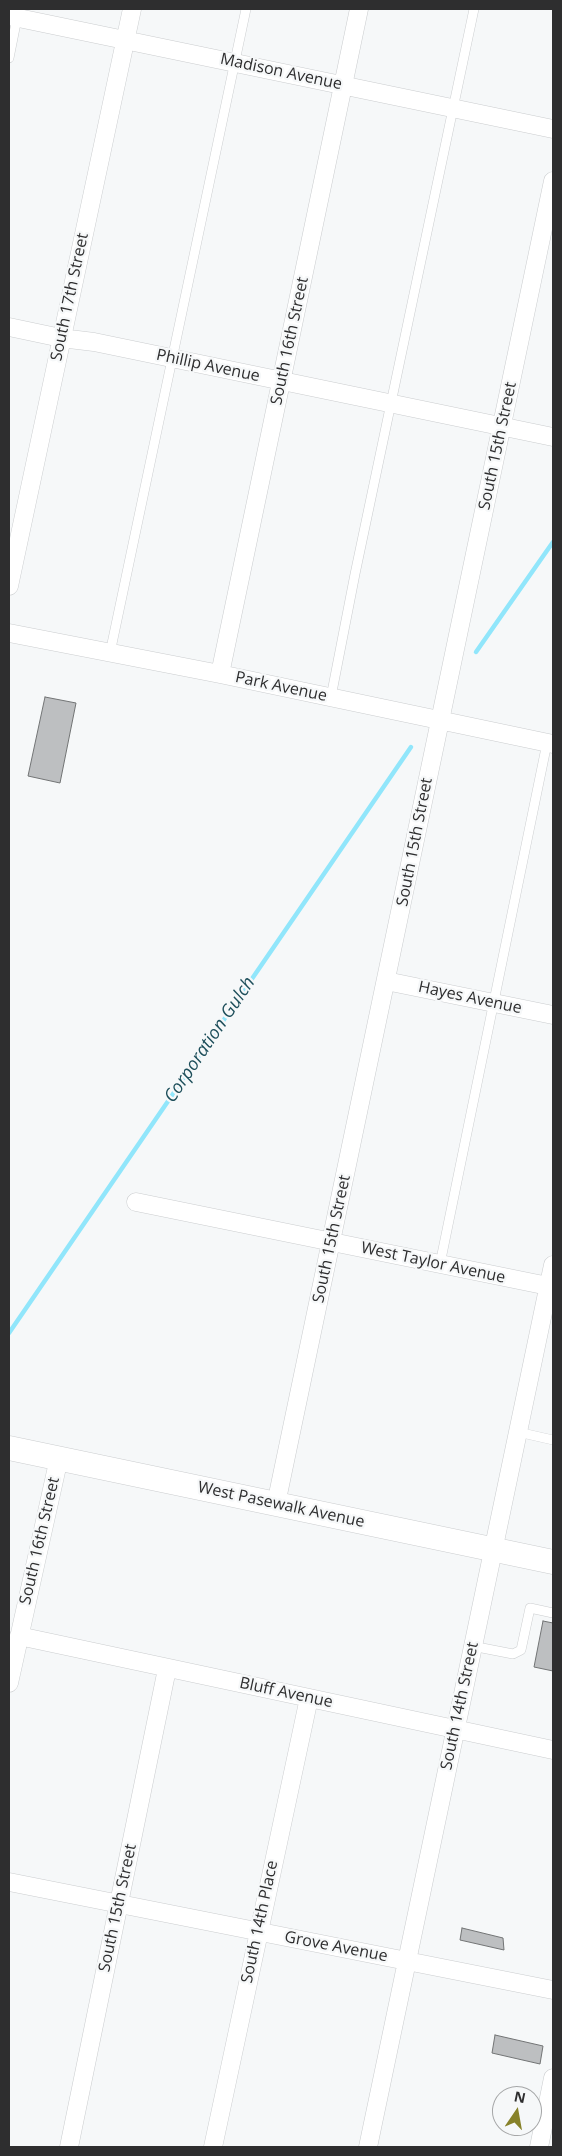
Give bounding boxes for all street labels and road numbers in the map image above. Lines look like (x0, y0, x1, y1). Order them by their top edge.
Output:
street label: Madison Avenue (218, 50, 344, 94)
street label: South 17th Street (47, 231, 93, 363)
street label: South 16th Street (267, 275, 313, 407)
street label: Phillip Avenue (155, 346, 261, 386)
street label: South 15th Street (475, 380, 521, 512)
street label: Park Avenue (233, 668, 329, 706)
street label: South 15th Street (393, 776, 437, 908)
street label: Hayes Avenue (417, 978, 523, 1018)
street label: South 15th Street (309, 1173, 355, 1305)
street label: West Taylor Avenue (359, 1238, 507, 1288)
street label: South 16th Street (16, 1475, 64, 1607)
street label: West Pasewalk Avenue (196, 1478, 366, 1532)
street label: South 14th Street (437, 1640, 483, 1772)
street label: Bluff Avenue (238, 1674, 334, 1712)
street label: South 15th Street (95, 1842, 141, 1974)
street label: South 14th Place (238, 1859, 282, 1985)
street label: Grove Avenue (283, 1928, 389, 1966)

